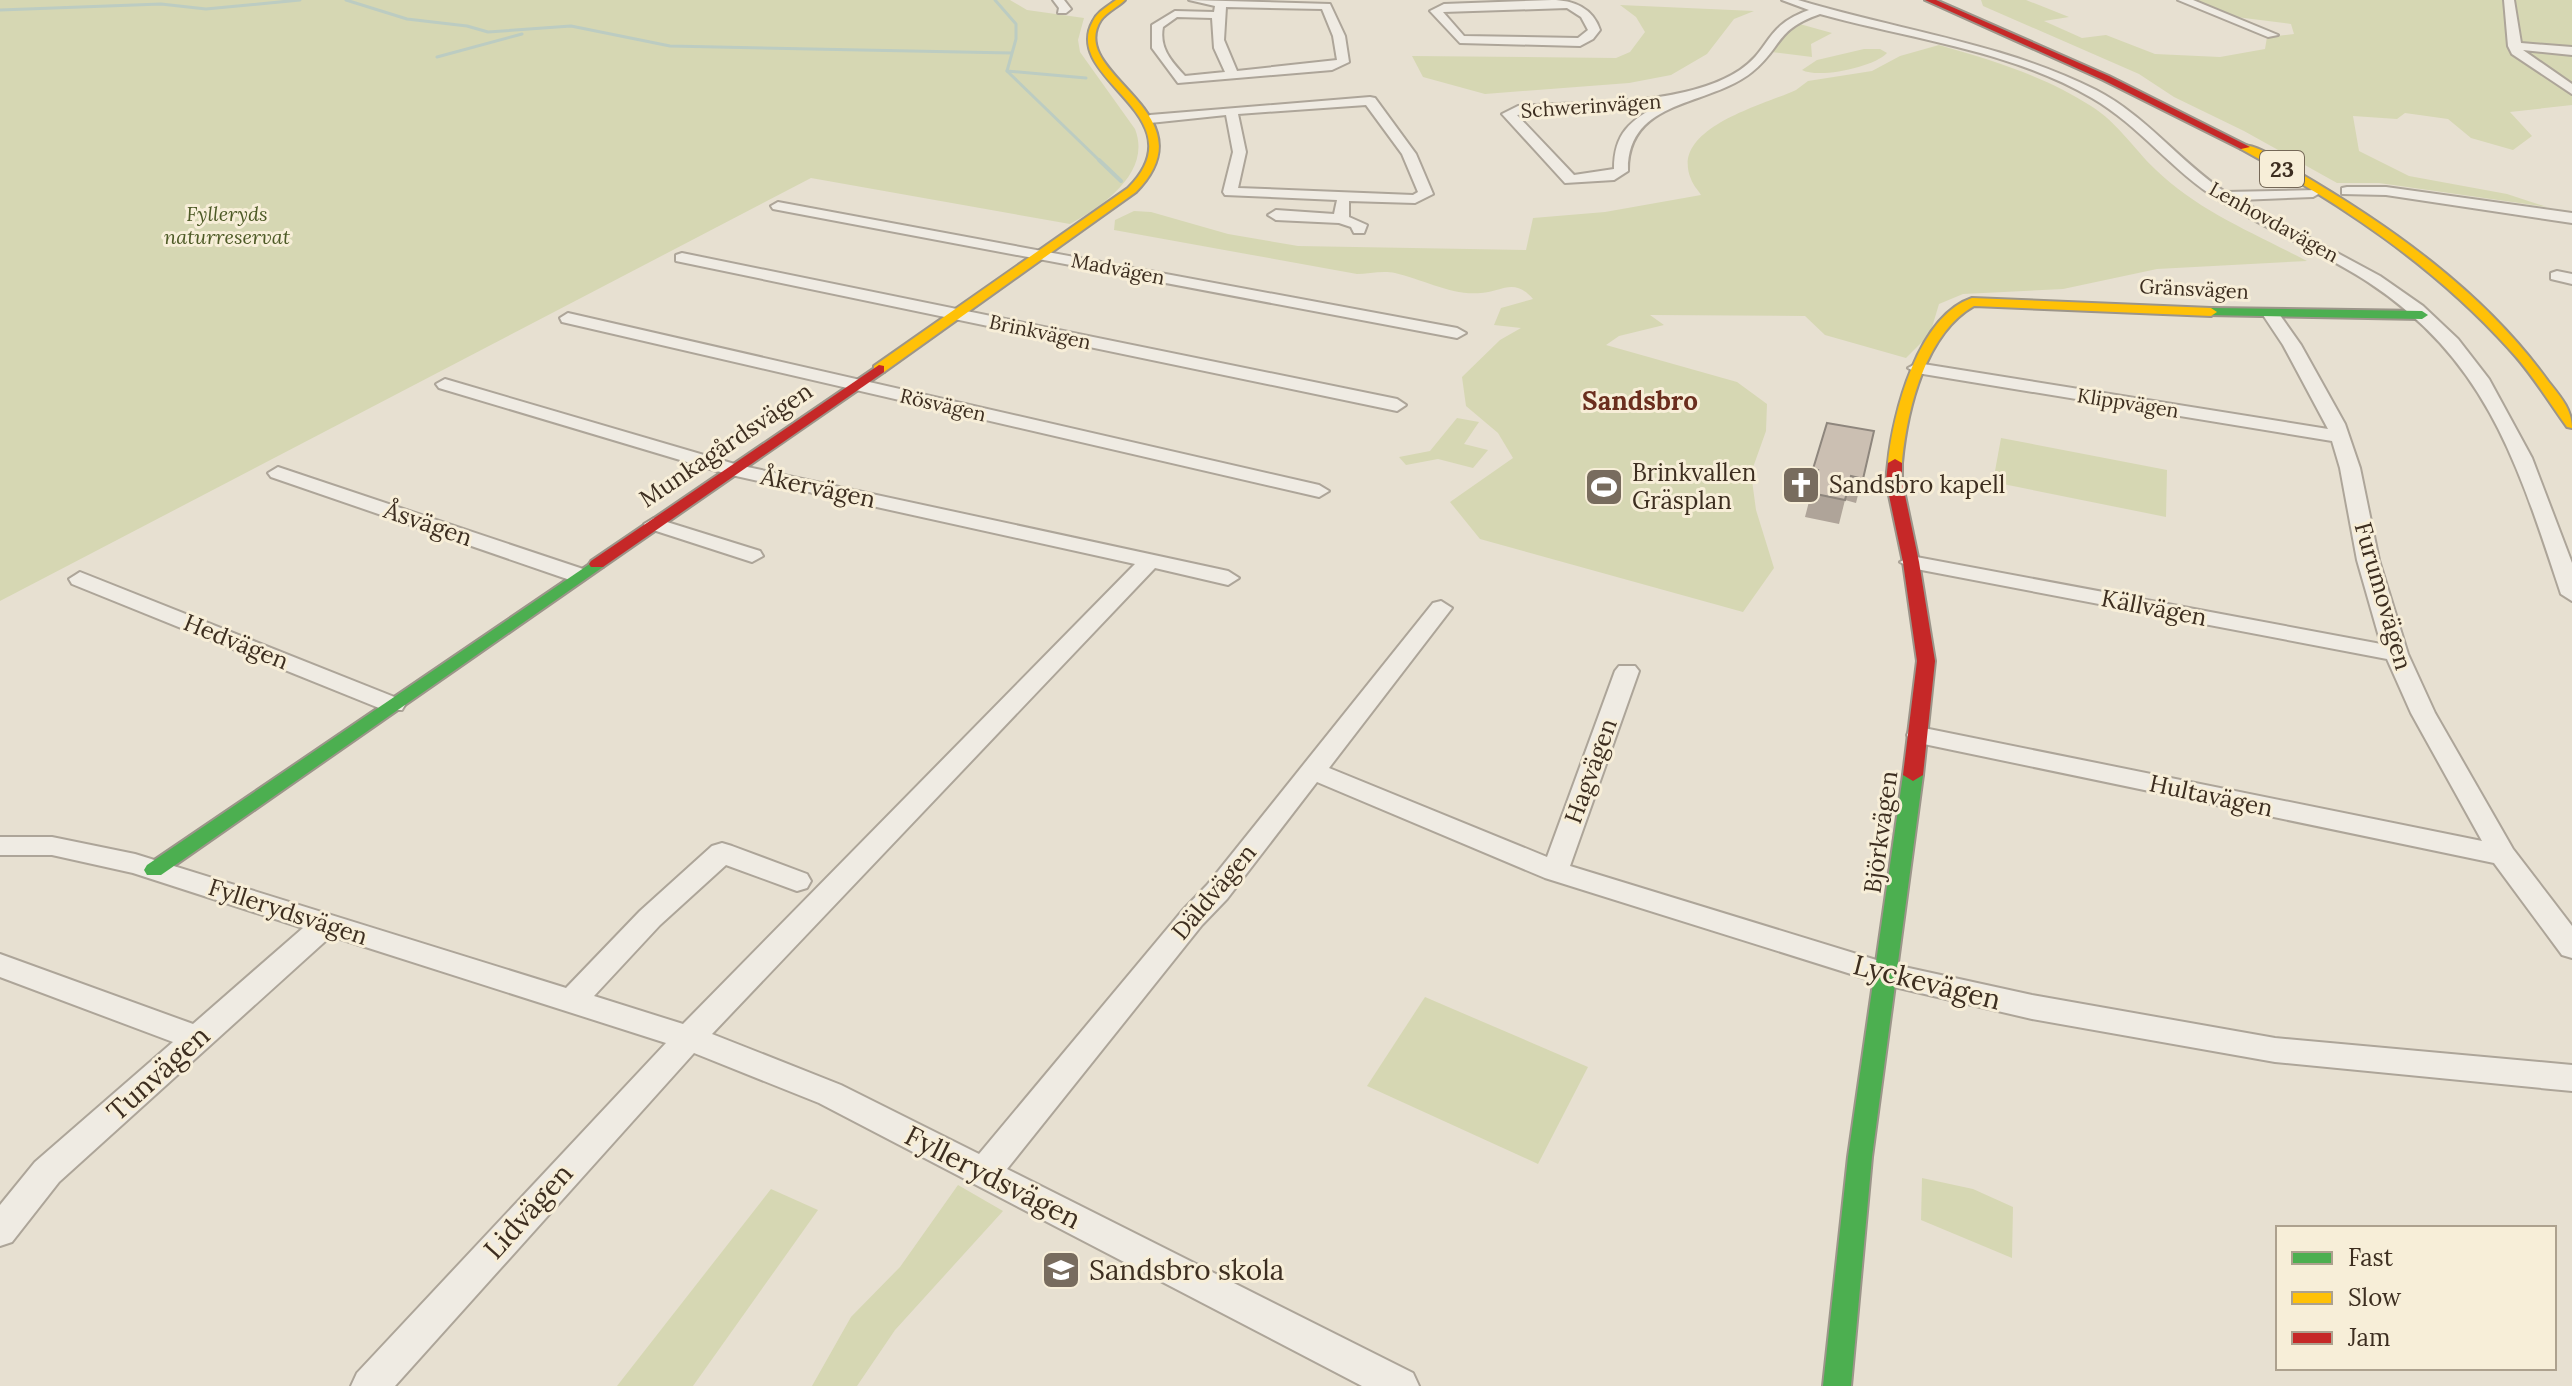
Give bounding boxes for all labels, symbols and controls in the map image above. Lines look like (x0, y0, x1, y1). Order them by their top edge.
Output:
street label: Schwerinvägen (1520, 88, 1662, 123)
road number: 23 (2260, 151, 2304, 187)
street label: Lenhovdavägen (2205, 176, 2343, 267)
park label: Fylleryds naturreservat (164, 201, 291, 249)
street label: Madvägen (1069, 247, 1167, 290)
street label: Gränsvägen (2139, 273, 2249, 304)
street label: Brinkvägen (987, 309, 1093, 355)
street label: Munkagårdsvägen (633, 375, 818, 514)
street label: Rösvägen (898, 382, 989, 427)
street label: Klippvägen (2075, 382, 2181, 423)
district label: Sandsbro (1582, 384, 1698, 417)
place label: Brinkvallen Gräsplan (1632, 457, 1756, 516)
street label: Åkervägen (757, 460, 878, 515)
church icon: Sandsbro kapell (1780, 464, 1822, 506)
sports icon: Brinkvallen Gräsplan (1583, 466, 1625, 508)
place label: Sandsbro kapell (1829, 469, 2005, 500)
street label: Åsvägen (379, 494, 476, 553)
street label: Furumovägen (2348, 518, 2419, 673)
street label: Källvägen (2099, 582, 2209, 633)
street label: Hedvägen (179, 607, 293, 677)
street label: Hagvägen (1557, 714, 1624, 828)
street label: Hultavägen (2147, 767, 2276, 824)
street label: Björkvägen (1857, 769, 1904, 895)
street label: Däldvägen (1164, 837, 1263, 946)
street label: Fyllerydsvägen (205, 871, 372, 952)
street label: Lyckevägen (1850, 946, 2004, 1018)
street label: Tunvägen (99, 1017, 217, 1129)
street label: Fyllerydsvägen (899, 1117, 1087, 1237)
street label: Lidvägen (476, 1156, 580, 1266)
legend (2276, 1226, 2556, 1370)
text: Fast (2348, 1242, 2394, 1273)
school or university icon: Sandsbro skola (1040, 1249, 1082, 1291)
place label: Sandsbro skola (1089, 1252, 1284, 1288)
text: Slow (2348, 1282, 2402, 1313)
text: Jam (2347, 1322, 2390, 1353)

